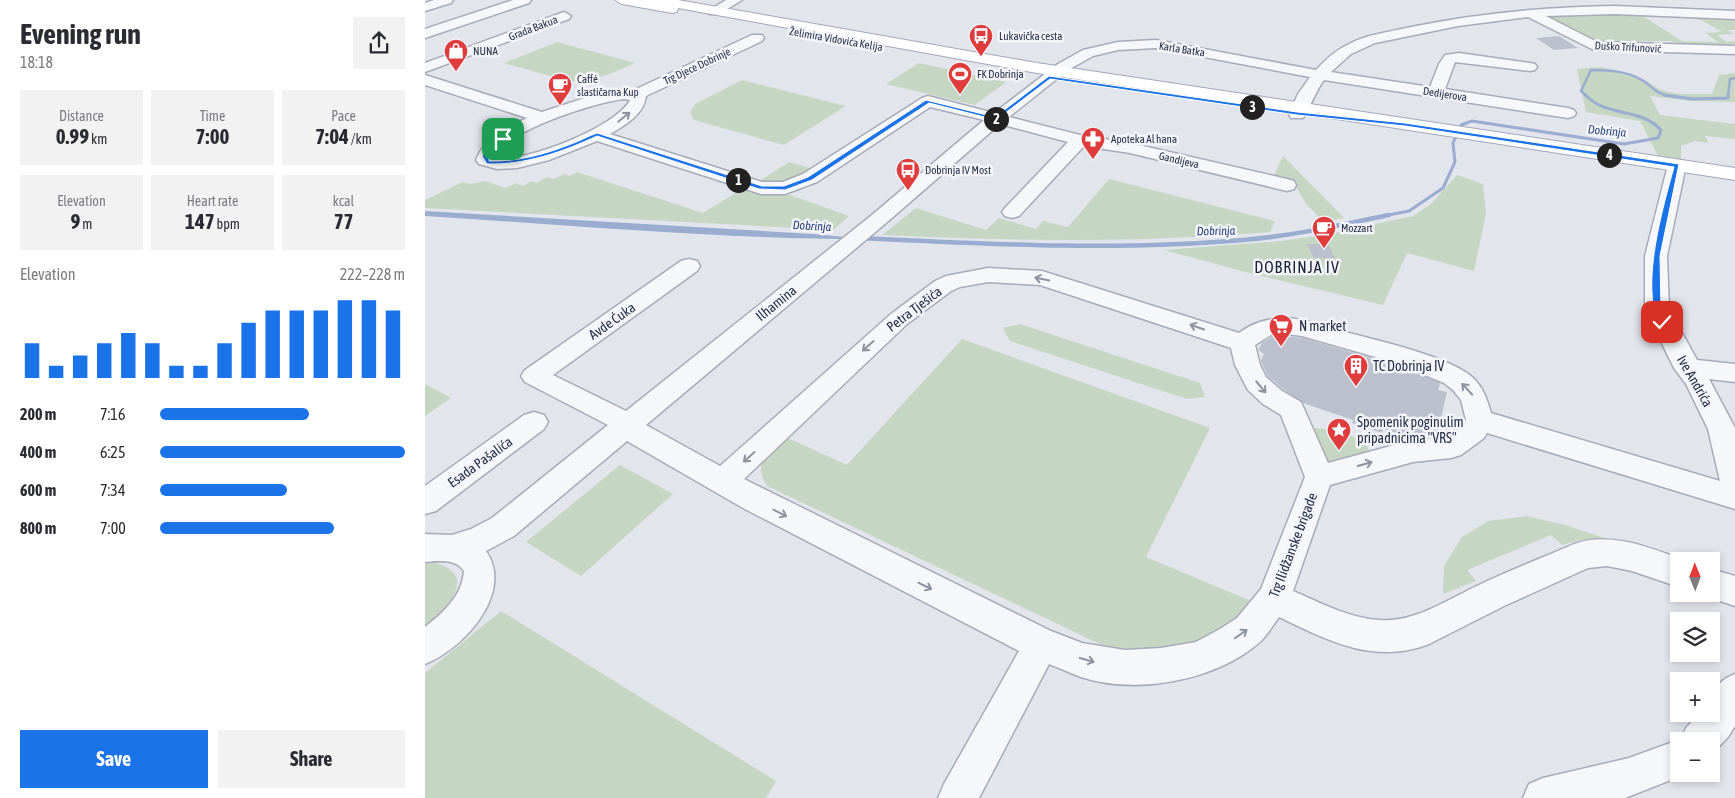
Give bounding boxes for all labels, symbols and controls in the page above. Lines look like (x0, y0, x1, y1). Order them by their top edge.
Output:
street label: Grada Bakua (507, 13, 559, 43)
button: share (353, 17, 405, 69)
text: Evening run (20, 18, 141, 50)
bus stop icon: Lukavička cesta (968, 23, 994, 57)
street label: Želimira Vidovića Kelija (788, 25, 884, 53)
place label: Lukavička cesta (999, 30, 1062, 42)
shop icon: NUNA (443, 38, 469, 72)
street label: Karla Batka (1158, 39, 1206, 59)
street label: Duško Trifunović (1594, 39, 1662, 55)
place label: NUNA (473, 45, 498, 57)
street label: Trg Djece Dobrinje (662, 45, 732, 87)
text: 18:18 (20, 53, 53, 71)
sports icon: FK Dobrinja (947, 61, 973, 95)
place label: FK Dobrinja (977, 68, 1024, 80)
cafe icon: Caffé slastičarna Kup (547, 72, 573, 106)
place label: Caffé slastičarna Kup (577, 73, 639, 98)
street label: Dedijerova (1422, 85, 1468, 103)
pin: 3 (1239, 94, 1265, 120)
text: 3 (1249, 99, 1256, 115)
pin: 2 (983, 106, 1009, 132)
text: Distance (59, 108, 104, 124)
text: Time (200, 108, 225, 124)
text: Pace (331, 108, 356, 124)
one-way arrow (618, 111, 631, 122)
text: 2 (993, 111, 1000, 127)
pin (482, 118, 524, 160)
water label: Dobrinja (1587, 122, 1627, 140)
text: 0.99 (56, 124, 89, 148)
text: 7:00 (196, 124, 229, 148)
text: 7:04 (315, 124, 349, 148)
icon: arrive (489, 125, 517, 153)
pharmacy icon: Apoteka Al hana (1080, 126, 1106, 160)
text: km (89, 131, 107, 147)
text: /km (349, 131, 372, 147)
place label: Apoteka Al hana (1111, 133, 1177, 145)
pin: 4 (1597, 142, 1621, 168)
text: 4 (1606, 147, 1613, 163)
street label: Gandijeva (1158, 150, 1200, 170)
bus stop icon: Dobrinja IV Most (895, 157, 921, 191)
place label: Dobrinja IV Most (925, 164, 991, 176)
pin: 1 (725, 168, 751, 192)
text: 1 (735, 172, 742, 188)
text: Elevation (57, 193, 106, 209)
text: Heart rate (187, 193, 238, 209)
text: kcal (333, 193, 354, 209)
text: 9 (71, 209, 80, 233)
text: 147 (185, 209, 215, 233)
text: 77 (334, 209, 353, 233)
cafe icon: Mozzart (1311, 215, 1337, 249)
text: m (80, 216, 92, 232)
text: bpm (215, 216, 240, 232)
water label: Dobrinja (792, 218, 832, 234)
place label: Mozzart (1341, 222, 1373, 234)
water label: Dobrinja (1197, 224, 1236, 238)
district label: DOBRINJA IV (1254, 258, 1340, 276)
text: Elevation (20, 265, 75, 283)
text: 222–228 m (340, 265, 405, 283)
one-way arrow (1034, 274, 1050, 283)
street label: Ilhamina (753, 282, 799, 324)
street label: Petra Tješića (883, 283, 945, 335)
street label: Avde Ćuka (586, 299, 638, 343)
pin (1641, 301, 1683, 343)
icon: check (1648, 308, 1676, 336)
supermarket icon: N market (1268, 313, 1294, 347)
place label: N market (1299, 318, 1346, 334)
one-way arrow (1190, 322, 1205, 331)
one-way arrow (861, 340, 874, 352)
street label: Ive Andrića (1674, 352, 1716, 410)
building icon: TC Dobrinja IV (1343, 353, 1369, 387)
place label: TC Dobrinja IV (1373, 358, 1444, 374)
one-way arrow (1255, 380, 1266, 393)
one-way arrow (1461, 382, 1473, 395)
text: 200 m (20, 405, 56, 423)
text: 7:16 (100, 405, 125, 423)
place label: Spomenik poginulim pripadnicima "VRS" (1357, 414, 1464, 446)
place icon: Spomenik poginulim pripadnicima "VRS" (1326, 417, 1352, 451)
street label: Esada Pašalića (445, 433, 515, 491)
text: 400 m (20, 443, 56, 461)
text: 6:25 (100, 443, 125, 461)
one-way arrow (743, 451, 756, 462)
one-way arrow (1357, 459, 1373, 469)
text: 600 m (20, 481, 56, 499)
text: 7:34 (100, 481, 125, 499)
street label: Trg Ilidžanske brigade (1266, 490, 1320, 600)
one-way arrow (772, 509, 787, 518)
text: 800 m (20, 519, 56, 537)
text: 7:00 (100, 519, 126, 537)
north arrow (1670, 552, 1720, 602)
map controls (1670, 552, 1720, 782)
one-way arrow (917, 582, 932, 592)
button: layers (1670, 612, 1720, 662)
one-way arrow (1234, 629, 1248, 639)
one-way arrow (1078, 656, 1094, 666)
button: + (1670, 672, 1720, 722)
button: Save (20, 730, 208, 788)
button: Share (218, 730, 405, 788)
button: − (1670, 732, 1720, 782)

